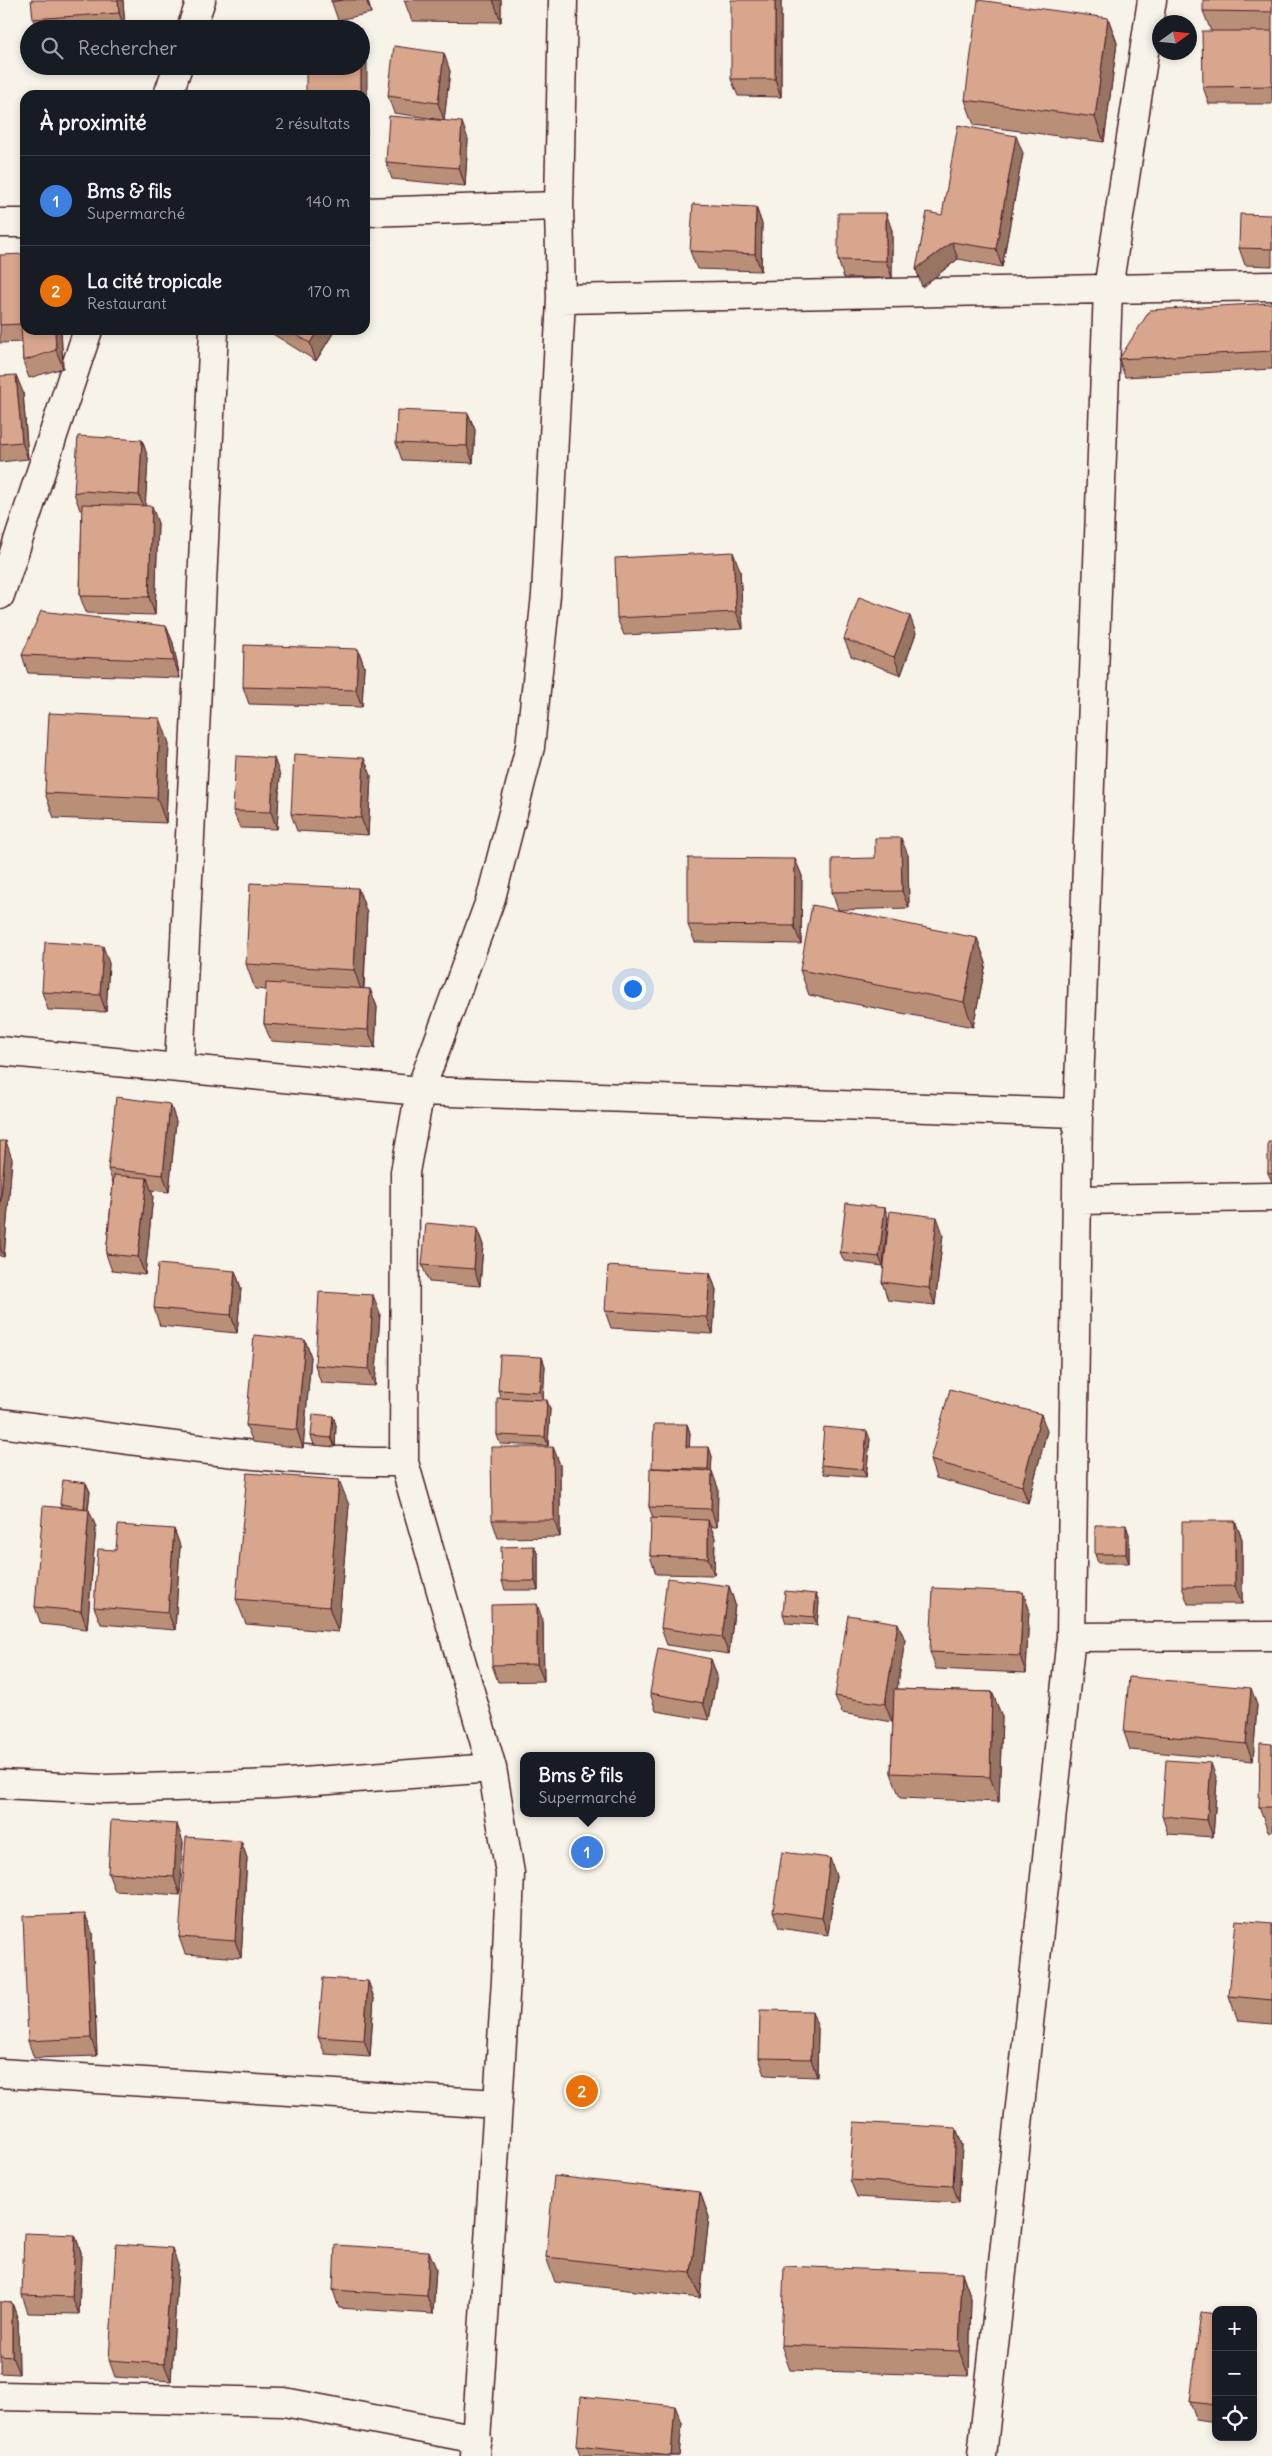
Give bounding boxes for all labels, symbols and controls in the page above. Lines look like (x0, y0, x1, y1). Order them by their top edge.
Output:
north arrow (1152, 15, 1197, 60)
search box (20, 20, 370, 75)
icon: search (38, 34, 66, 62)
text: Rechercher (78, 36, 177, 60)
text: À proximité (40, 109, 147, 136)
text: 2 résultats (275, 113, 350, 133)
text: Bms & fils (87, 179, 172, 203)
text: 1 (53, 191, 59, 211)
text: 140 m (306, 191, 350, 211)
text: Supermarché (87, 203, 185, 223)
text: La cité tropicale (87, 269, 222, 293)
text: 2 (52, 281, 60, 301)
text: 170 m (307, 281, 350, 301)
text: Restaurant (87, 293, 167, 313)
your location (620, 976, 646, 1002)
popup (520, 1752, 655, 1817)
text: Bms & fils (538, 1763, 623, 1787)
text: Supermarché (538, 1787, 637, 1807)
pin: 1 (571, 1833, 603, 1871)
pin: 2 (566, 2072, 598, 2110)
map controls (1212, 2306, 1257, 2441)
button: + (1212, 2306, 1257, 2351)
button: − (1212, 2351, 1257, 2396)
button: locate (1212, 2396, 1257, 2441)

